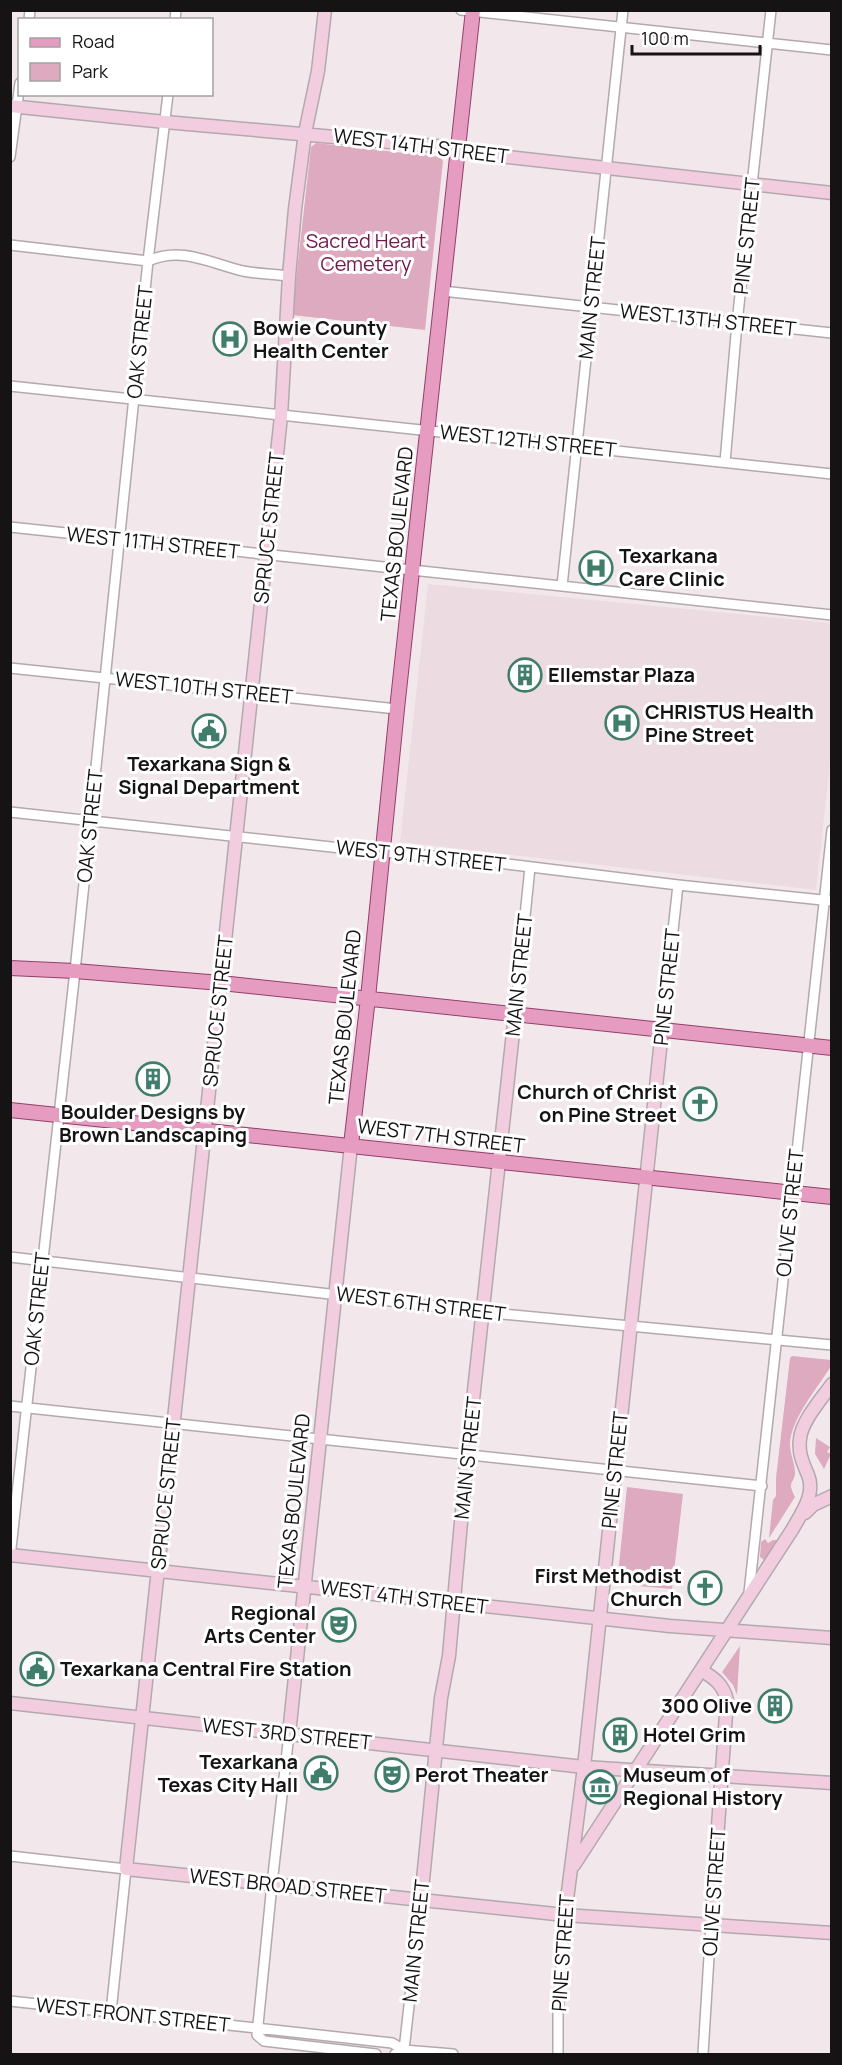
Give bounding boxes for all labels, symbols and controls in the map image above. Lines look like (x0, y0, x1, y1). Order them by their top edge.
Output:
legend (18, 18, 213, 96)
scale bar (632, 18, 760, 56)
text: 100 m (641, 26, 689, 50)
text: Road (72, 29, 115, 53)
text: Park (72, 59, 109, 83)
street label: WEST 14TH STREET (332, 121, 511, 170)
street label: PINE STREET (727, 176, 766, 296)
park label: Sacred Heart Cemetery (306, 227, 426, 277)
street label: MAIN STREET (572, 235, 611, 361)
street label: OAK STREET (120, 284, 159, 400)
street label: WEST 13TH STREET (618, 297, 798, 342)
place label: Bowie County Health Center (253, 314, 389, 364)
hospital icon: Bowie County Health Center (212, 321, 248, 357)
street label: WEST 12TH STREET (438, 418, 618, 463)
street label: TEXAS BOULEVARD (374, 445, 419, 623)
street label: SPRUCE STREET (247, 451, 290, 605)
street label: WEST 11TH STREET (65, 520, 241, 565)
place label: Texarkana Care Clinic (619, 542, 725, 592)
hospital icon: Texarkana Care Clinic (578, 550, 614, 586)
building icon: Ellemstar Plaza (507, 657, 543, 693)
place label: Ellemstar Plaza (548, 661, 695, 688)
street label: WEST 10TH STREET (114, 665, 294, 710)
place label: CHRISTUS Health Pine Street (645, 698, 814, 748)
hospital icon: CHRISTUS Health Pine Street (604, 705, 640, 741)
public building icon: Texarkana Sign & Signal Department (191, 713, 227, 749)
place label: Texarkana Sign & Signal Department (118, 750, 300, 800)
street label: OAK STREET (70, 768, 109, 884)
street label: WEST 9TH STREET (335, 833, 507, 878)
street label: MAIN STREET (499, 912, 538, 1038)
street label: PINE STREET (647, 927, 686, 1047)
street label: TEXAS BOULEVARD (322, 928, 367, 1106)
street label: SPRUCE STREET (196, 934, 239, 1088)
building icon: Boulder Designs by Brown Landscaping (135, 1061, 171, 1097)
place label: Church of Christ on Pine Street (517, 1078, 677, 1128)
church icon: Church of Christ on Pine Street (682, 1086, 718, 1122)
place label: Boulder Designs by Brown Landscaping (59, 1098, 247, 1148)
street label: WEST 7TH STREET (356, 1112, 526, 1159)
street label: OLIVE STREET (769, 1148, 810, 1278)
street label: OAK STREET (17, 1251, 56, 1367)
street label: WEST 6TH STREET (335, 1280, 508, 1327)
street label: MAIN STREET (448, 1395, 487, 1521)
street label: PINE STREET (595, 1410, 634, 1530)
street label: TEXAS BOULEVARD (271, 1412, 316, 1590)
street label: SPRUCE STREET (144, 1417, 187, 1571)
place label: First Methodist Church (535, 1562, 682, 1612)
church icon: First Methodist Church (687, 1570, 723, 1606)
street label: WEST 4TH STREET (319, 1573, 490, 1620)
place label: Regional Arts Center (204, 1599, 316, 1649)
theatre icon: Regional Arts Center (321, 1607, 357, 1643)
public building icon: Texarkana Central Fire Station (19, 1651, 55, 1687)
place label: Texarkana Central Fire Station (60, 1655, 352, 1682)
building icon: 300 Olive (757, 1688, 793, 1724)
place label: 300 Olive (661, 1692, 752, 1719)
street label: WEST 3RD STREET (201, 1711, 373, 1756)
building icon: Hotel Grim (602, 1717, 638, 1753)
place label: Hotel Grim (643, 1721, 746, 1748)
place label: Texarkana Texas City Hall (158, 1748, 298, 1798)
public building icon: Texarkana Texas City Hall (303, 1755, 339, 1791)
theatre icon: Perot Theater (374, 1757, 410, 1793)
place label: Perot Theater (415, 1761, 549, 1788)
place label: Museum of Regional History (623, 1761, 783, 1811)
museum icon: Museum of Regional History (582, 1769, 618, 1805)
street label: OLIVE STREET (696, 1827, 731, 1957)
street label: WEST BROAD STREET (188, 1862, 388, 1909)
street label: MAIN STREET (396, 1878, 435, 2004)
street label: PINE STREET (545, 1893, 580, 2012)
street label: WEST FRONT STREET (35, 1991, 231, 2038)

